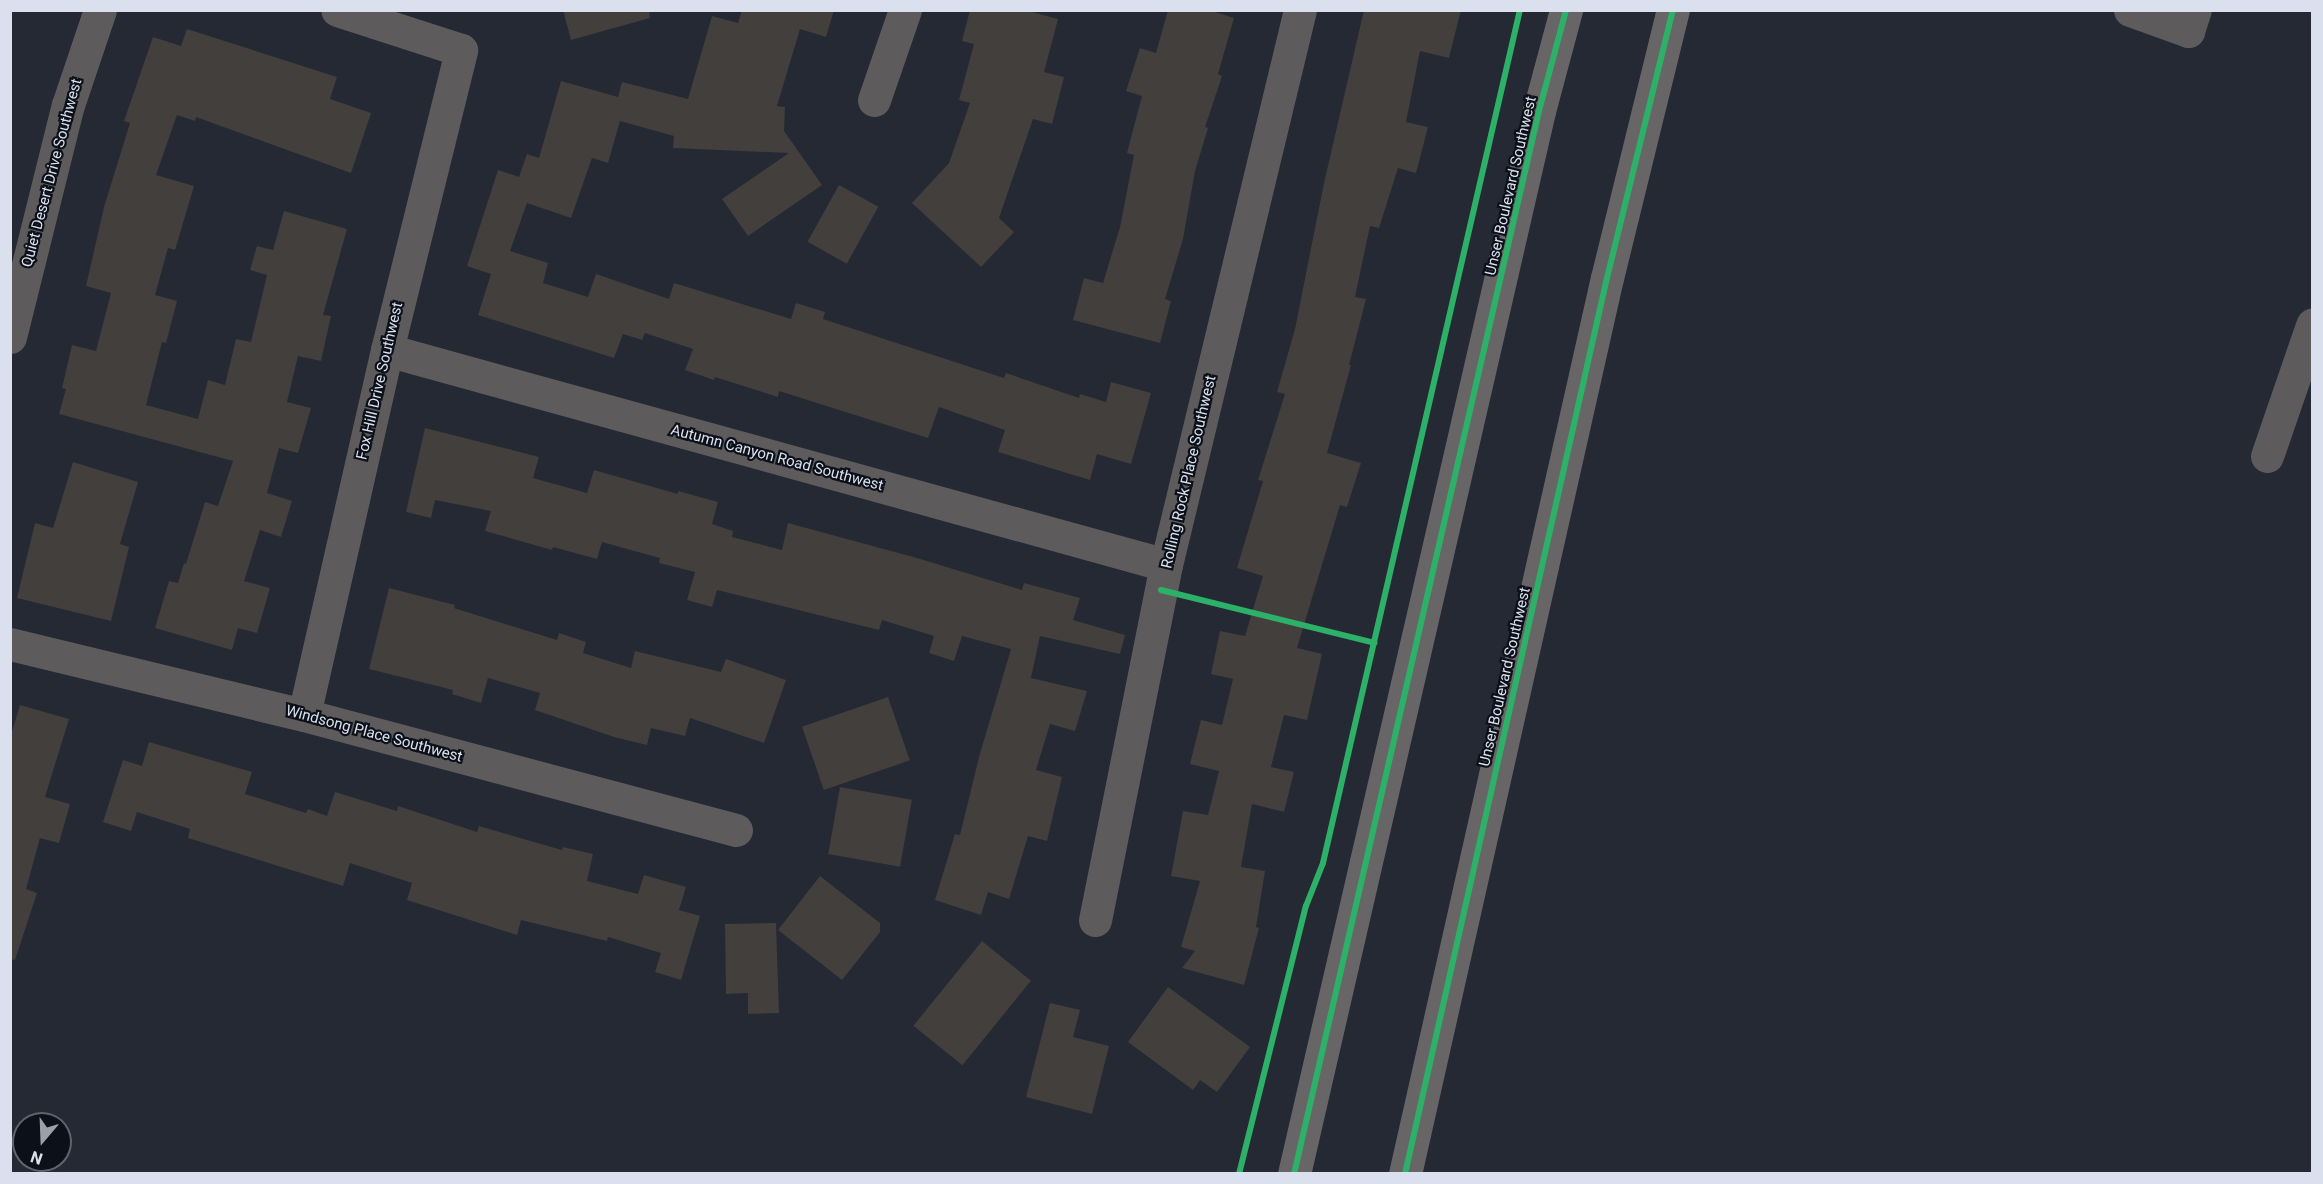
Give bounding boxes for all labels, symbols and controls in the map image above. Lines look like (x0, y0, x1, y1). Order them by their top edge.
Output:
street label: Quiet Desert Drive Southwest (18, 77, 86, 269)
street label: Unser Boulevard Southwest (1482, 95, 1540, 277)
street label: Fox Hill Drive Southwest (353, 300, 407, 462)
street label: Rolling Rock Place Southwest (1158, 374, 1220, 570)
street label: Autumn Canyon Road Southwest (669, 421, 885, 495)
street label: Unser Boulevard Southwest (1476, 586, 1534, 768)
street label: Windsong Place Southwest (284, 702, 464, 766)
north arrow (12, 1112, 72, 1172)
text: N (28, 1147, 45, 1168)

